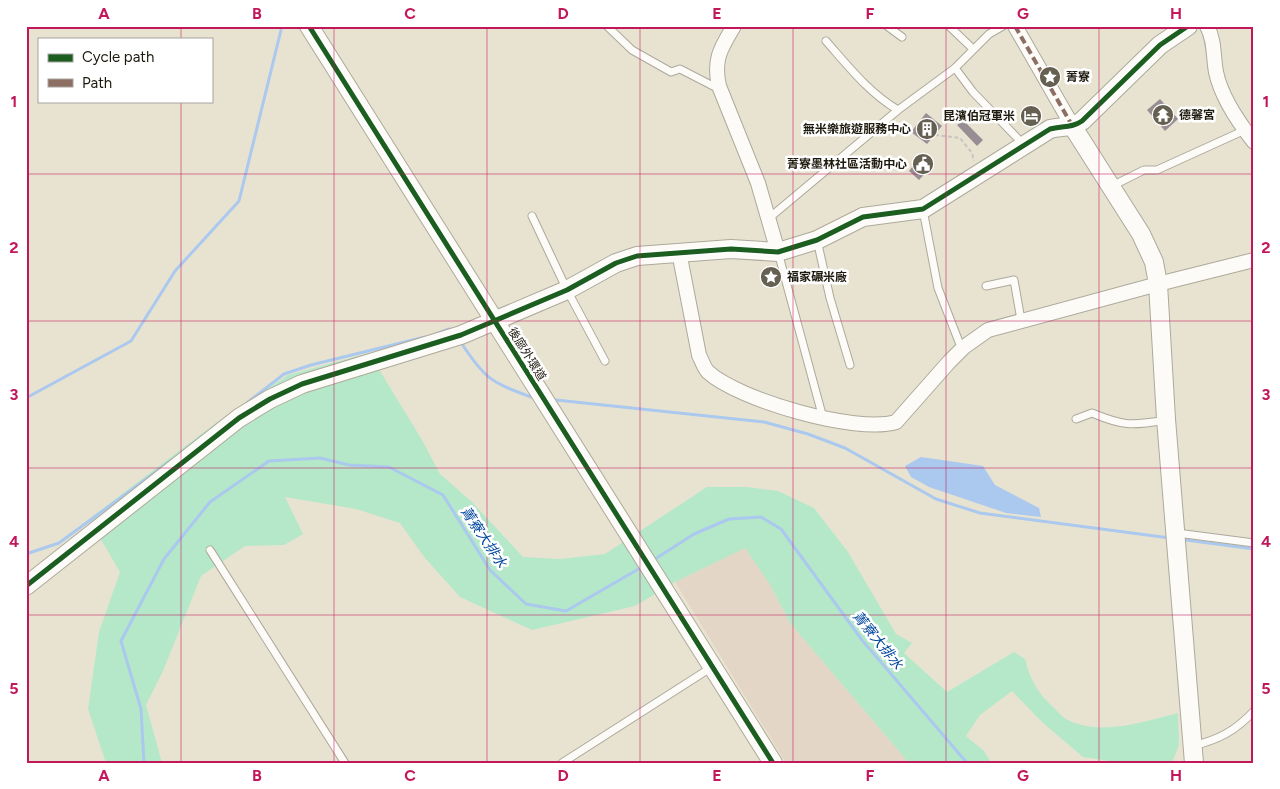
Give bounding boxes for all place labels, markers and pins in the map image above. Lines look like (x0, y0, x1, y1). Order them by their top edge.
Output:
place icon: 菁寮 (1038, 65, 1062, 89)
place label: 菁寮 (1066, 70, 1090, 84)
temple icon: 德馨宮 (1151, 103, 1175, 127)
hotel icon: 昆濱伯冠軍米 (1019, 104, 1043, 128)
place label: 德馨宮 (1179, 108, 1215, 122)
place label: 昆濱伯冠軍米 (943, 109, 1015, 123)
building icon: 無米樂旅遊服務中心 (915, 117, 939, 141)
place label: 無米樂旅遊服務中心 (803, 122, 911, 136)
public building icon: 菁寮墨林社區活動中心 (911, 152, 935, 176)
place label: 菁寮墨林社區活動中心 (787, 157, 907, 171)
place icon: 福家碾米廠 (759, 265, 783, 289)
place label: 福家碾米廠 (787, 270, 847, 284)

